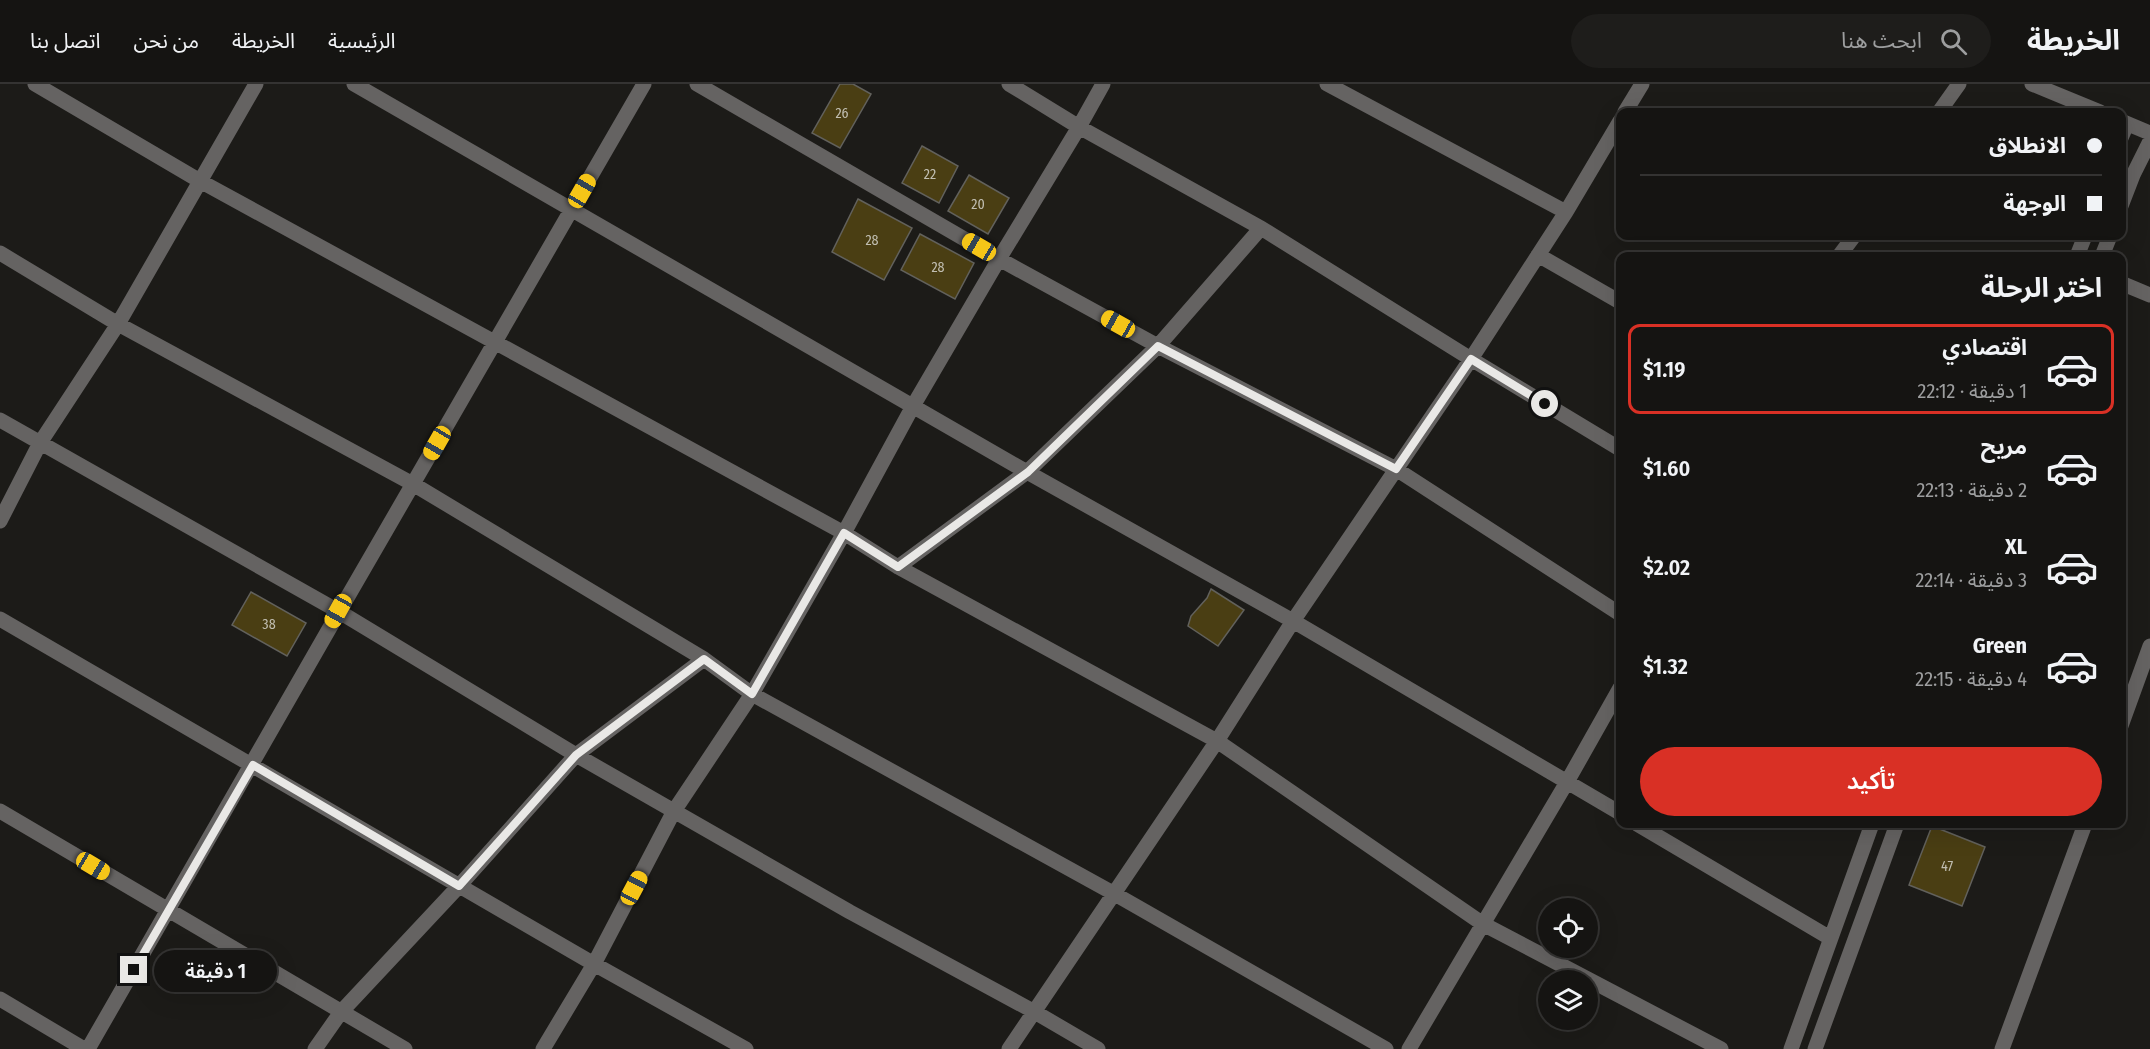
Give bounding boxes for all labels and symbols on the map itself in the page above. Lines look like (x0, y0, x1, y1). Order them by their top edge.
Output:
house number: 26 (835, 105, 849, 122)
house number: 22 (924, 166, 936, 183)
car (565, 171, 599, 211)
house number: 20 (971, 196, 985, 213)
car (959, 230, 999, 264)
house number: 28 (865, 232, 879, 249)
house number: 28 (931, 259, 945, 276)
car (1098, 307, 1138, 341)
route start (1531, 390, 1558, 417)
car (420, 423, 454, 463)
car (321, 591, 355, 631)
house number: 38 (262, 616, 276, 633)
car (73, 849, 113, 883)
house number: 47 (1941, 858, 1953, 875)
car (618, 868, 650, 908)
callout: 1 دقيقة (155, 949, 278, 991)
route end (120, 956, 147, 983)

